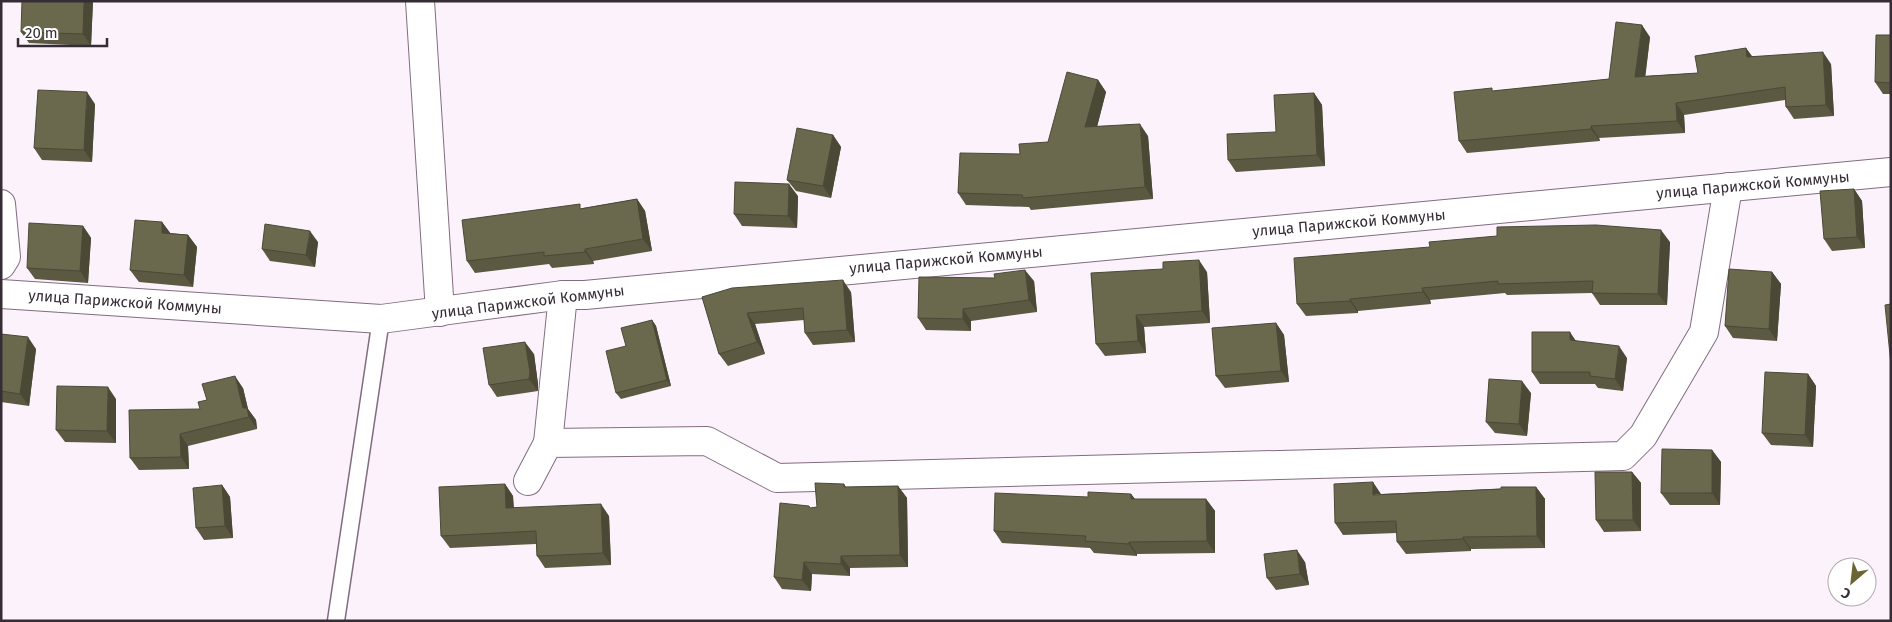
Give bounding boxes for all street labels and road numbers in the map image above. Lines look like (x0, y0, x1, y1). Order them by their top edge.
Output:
street label: улица Парижской Коммуны (1656, 168, 1850, 202)
street label: улица Парижской Коммуны (1252, 206, 1446, 240)
street label: улица Парижской Коммуны (849, 243, 1043, 277)
street label: улица Парижской Коммуны (431, 281, 625, 323)
street label: улица Парижской Коммуны (28, 286, 222, 318)

